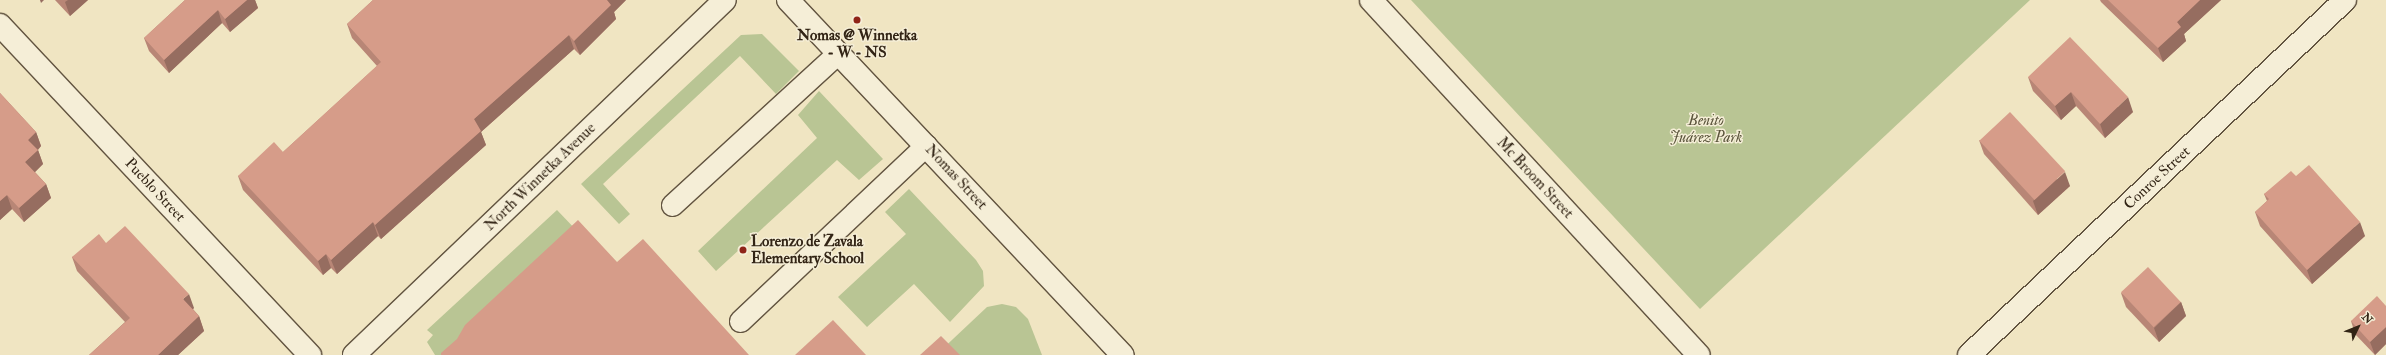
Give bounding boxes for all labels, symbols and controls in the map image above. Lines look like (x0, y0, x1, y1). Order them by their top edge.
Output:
marker: Nomas @ Winnetka - W - NS (852, 15, 862, 25)
place label: Nomas @ Winnetka - W - NS (797, 26, 917, 61)
park label: Benito Juárez Park (1670, 111, 1742, 146)
street label: North Winnetka Avenue (481, 119, 599, 235)
street label: Mc Broom Street (1493, 134, 1577, 222)
street label: Nomas Street (921, 141, 991, 213)
street label: Conroe Street (2120, 143, 2194, 213)
street label: Pueblo Street (121, 154, 189, 226)
place label: Lorenzo de Zavala Elementary School (751, 232, 864, 267)
marker: Lorenzo de Zavala Elementary School (738, 245, 748, 255)
north arrow (2338, 307, 2378, 347)
text: N (2359, 310, 2375, 327)

